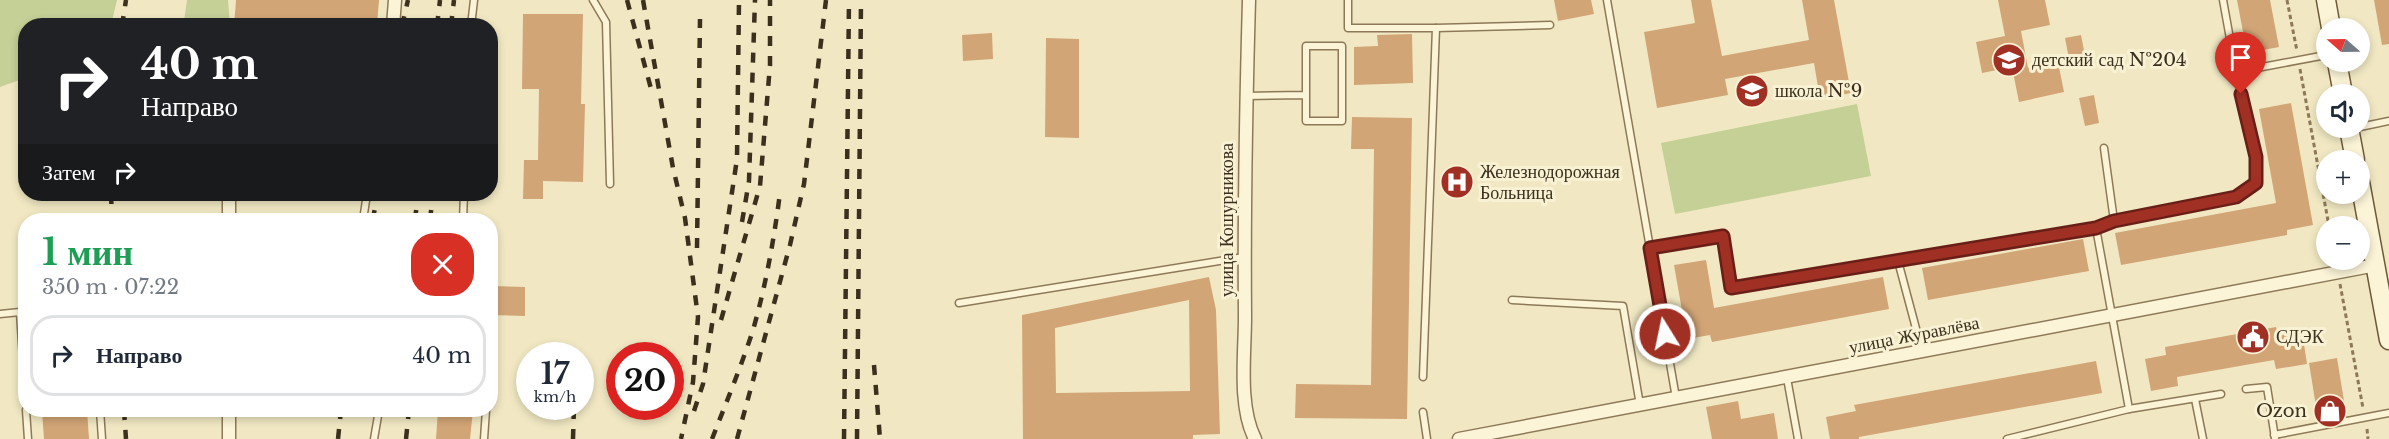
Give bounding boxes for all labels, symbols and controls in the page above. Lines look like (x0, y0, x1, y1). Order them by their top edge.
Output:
north arrow (2316, 18, 2370, 72)
map controls (2316, 18, 2370, 270)
pin (2215, 32, 2266, 94)
text: 40 m (141, 38, 258, 90)
icon: arrive (2224, 41, 2257, 74)
icon: right (42, 42, 120, 120)
school or university icon: детский сад №204 (1991, 42, 2027, 78)
place label: детский сад №204 (2032, 49, 2187, 71)
school or university icon: школа №9 (1734, 73, 1770, 109)
place label: школа №9 (1775, 80, 1862, 102)
button: sound (2316, 84, 2370, 138)
text: Направо (141, 90, 238, 123)
street label: улица Кошурникова (1216, 143, 1238, 297)
button: + (2316, 150, 2370, 204)
icon: right (108, 156, 141, 189)
text: Затем (42, 159, 96, 186)
place label: Железнодорожная Больница (1480, 161, 1620, 204)
hospital icon: Железнодорожная Больница (1439, 164, 1475, 200)
button: − (2316, 216, 2370, 270)
text: 1 мин (42, 230, 133, 275)
button: close (411, 233, 474, 296)
text: 350 m · 07:22 (42, 275, 179, 299)
position arrow (1633, 302, 1697, 366)
street label: улица Журавлёва (1847, 312, 1981, 358)
public building icon: СДЭК (2235, 319, 2271, 355)
place label: СДЭК (2276, 326, 2325, 348)
icon: right (45, 339, 78, 372)
text: Направо (96, 342, 182, 369)
text: 40 m (413, 342, 471, 369)
speed limit sign: 20 (606, 342, 684, 420)
text: 17 (541, 355, 569, 392)
text: km/h (534, 387, 576, 406)
shop icon: Ozon (2312, 393, 2348, 429)
place label: Ozon (2256, 400, 2307, 422)

